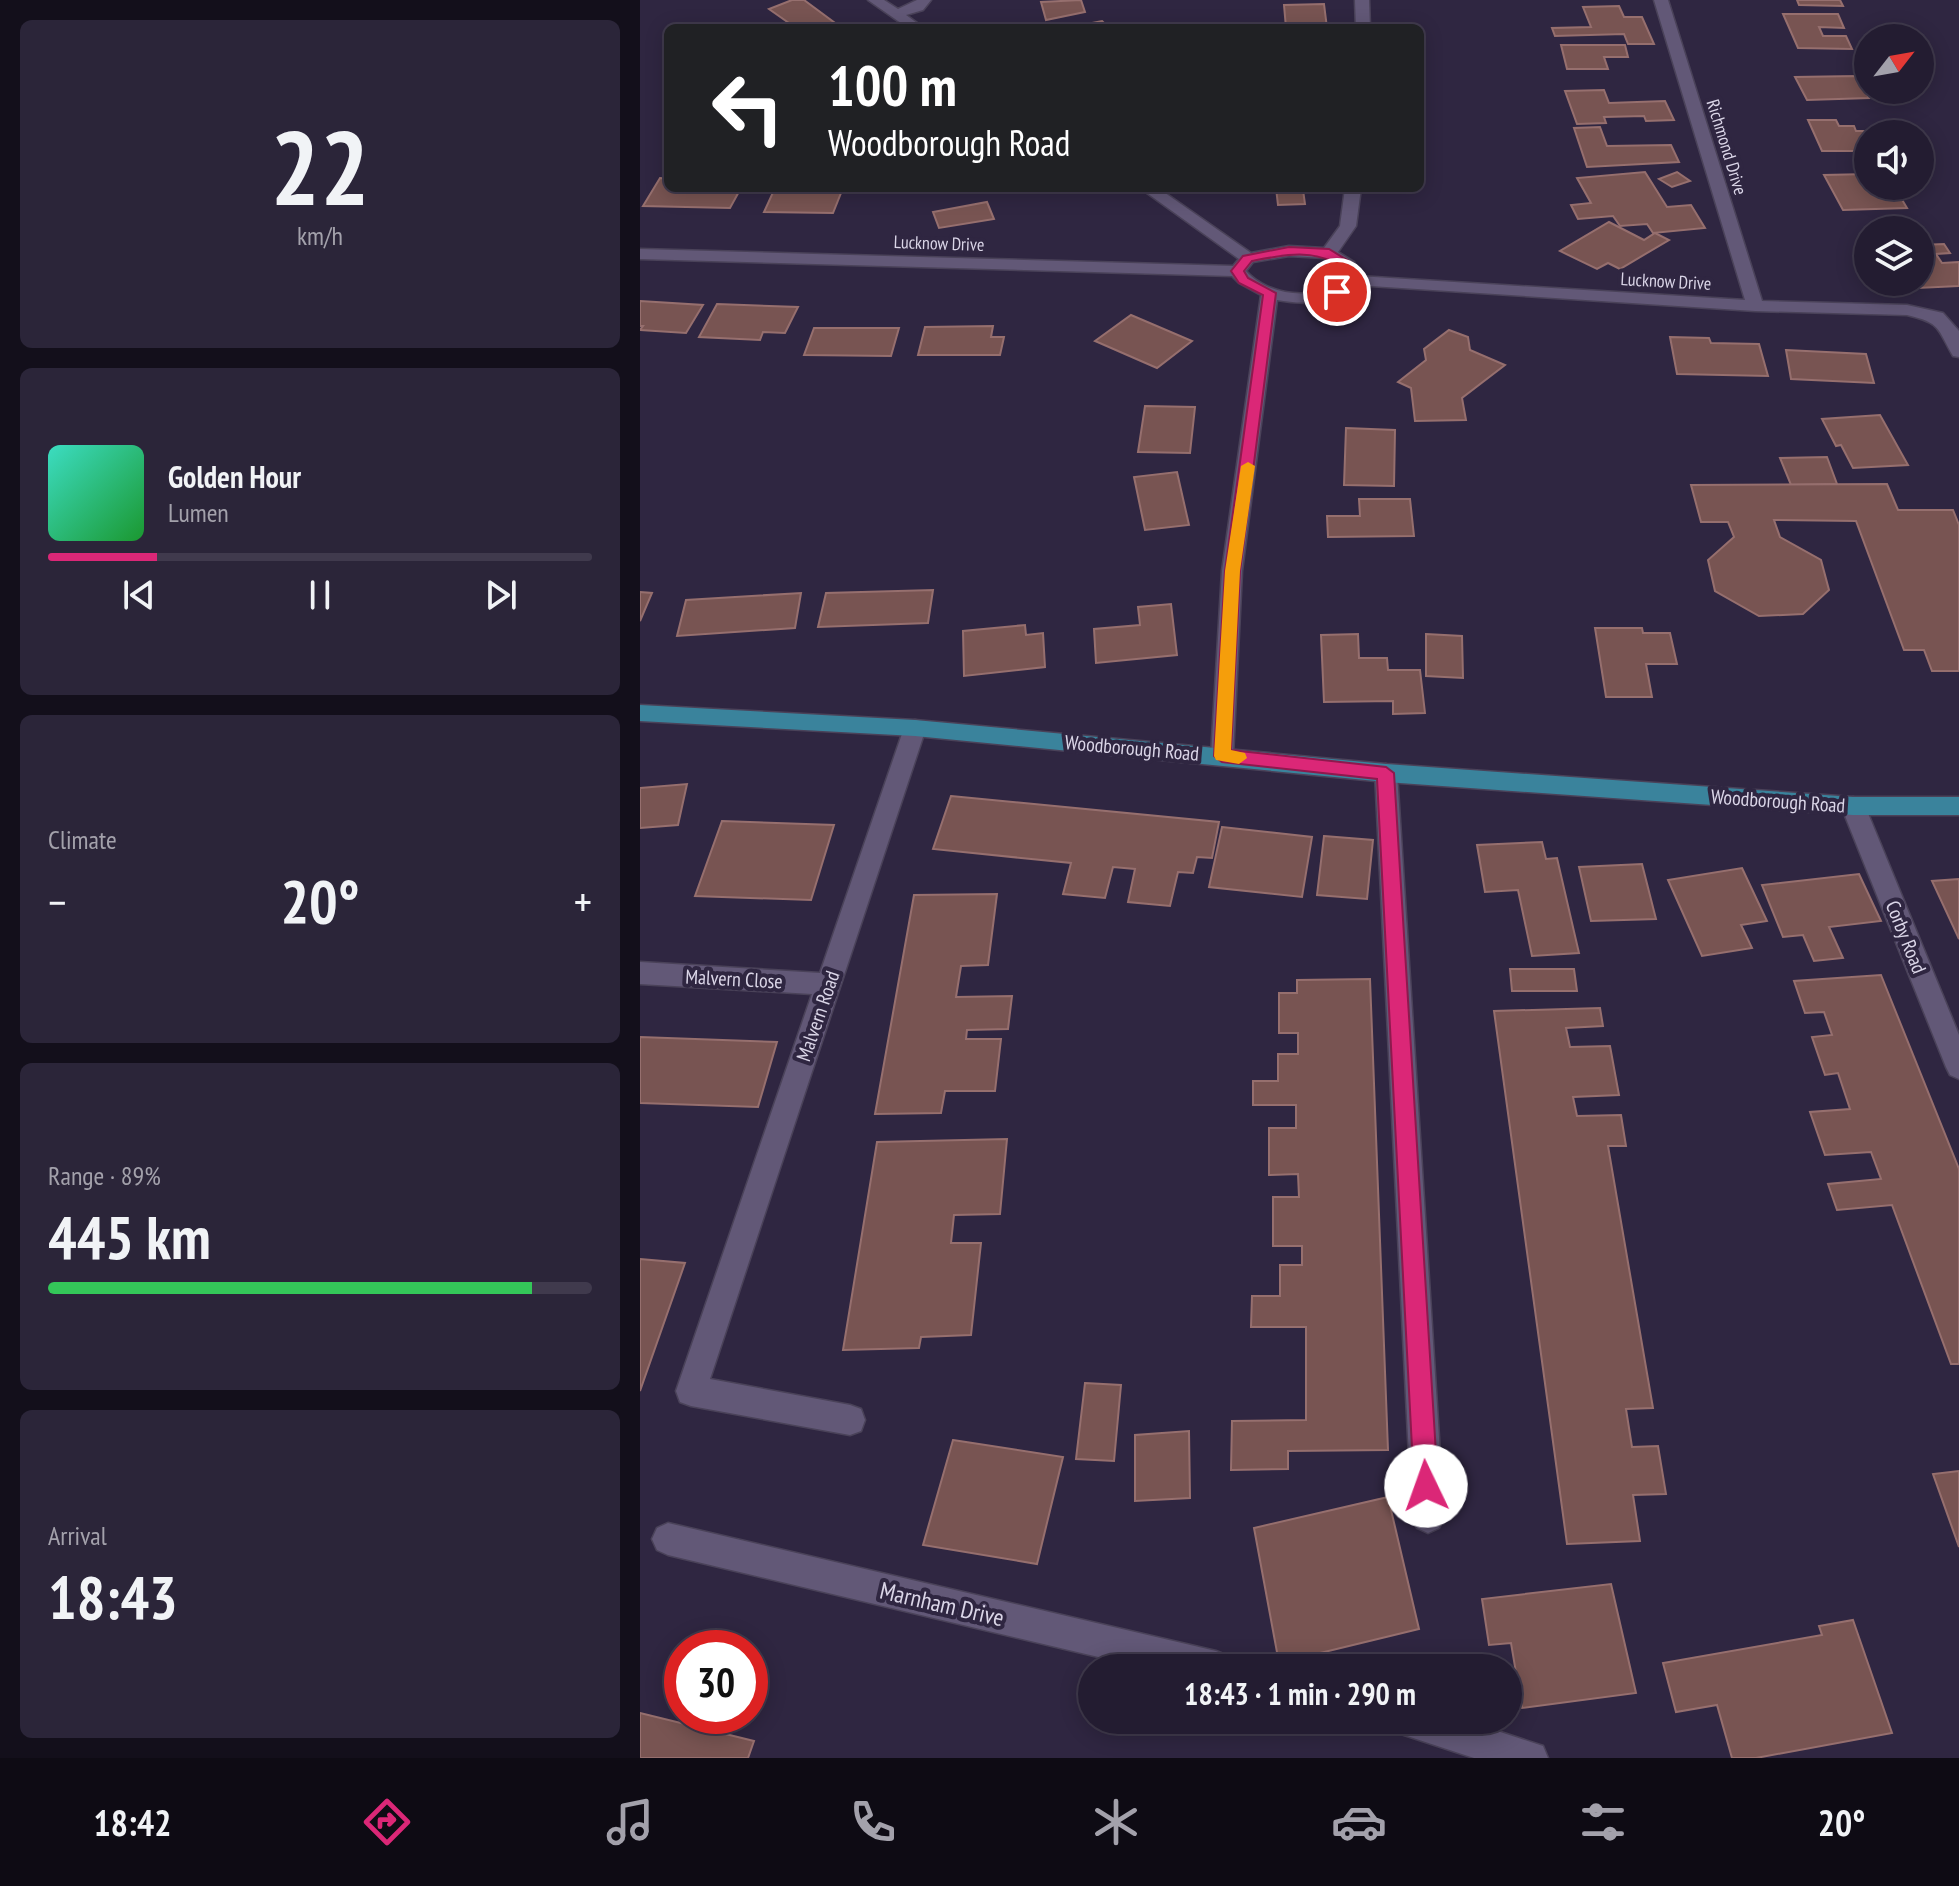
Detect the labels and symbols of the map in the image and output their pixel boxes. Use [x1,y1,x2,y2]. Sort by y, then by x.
north arrow [1854,24,1934,104]
street label: Richmond Drive [1702,96,1752,198]
street label: Lucknow Drive [893,230,985,256]
pin [1303,258,1371,326]
street label: Lucknow Drive [1620,267,1712,295]
street label: Woodborough Road [1064,729,1200,767]
street label: Woodborough Road [1710,783,1846,819]
street label: Corby Road [1880,897,1932,977]
street label: Malvern Close [685,963,783,995]
street label: Malvern Road [790,967,846,1065]
position arrow [1384,1444,1468,1528]
street label: Marnham Drive [877,1575,1007,1633]
speed limit sign: 30 [664,1630,768,1734]

